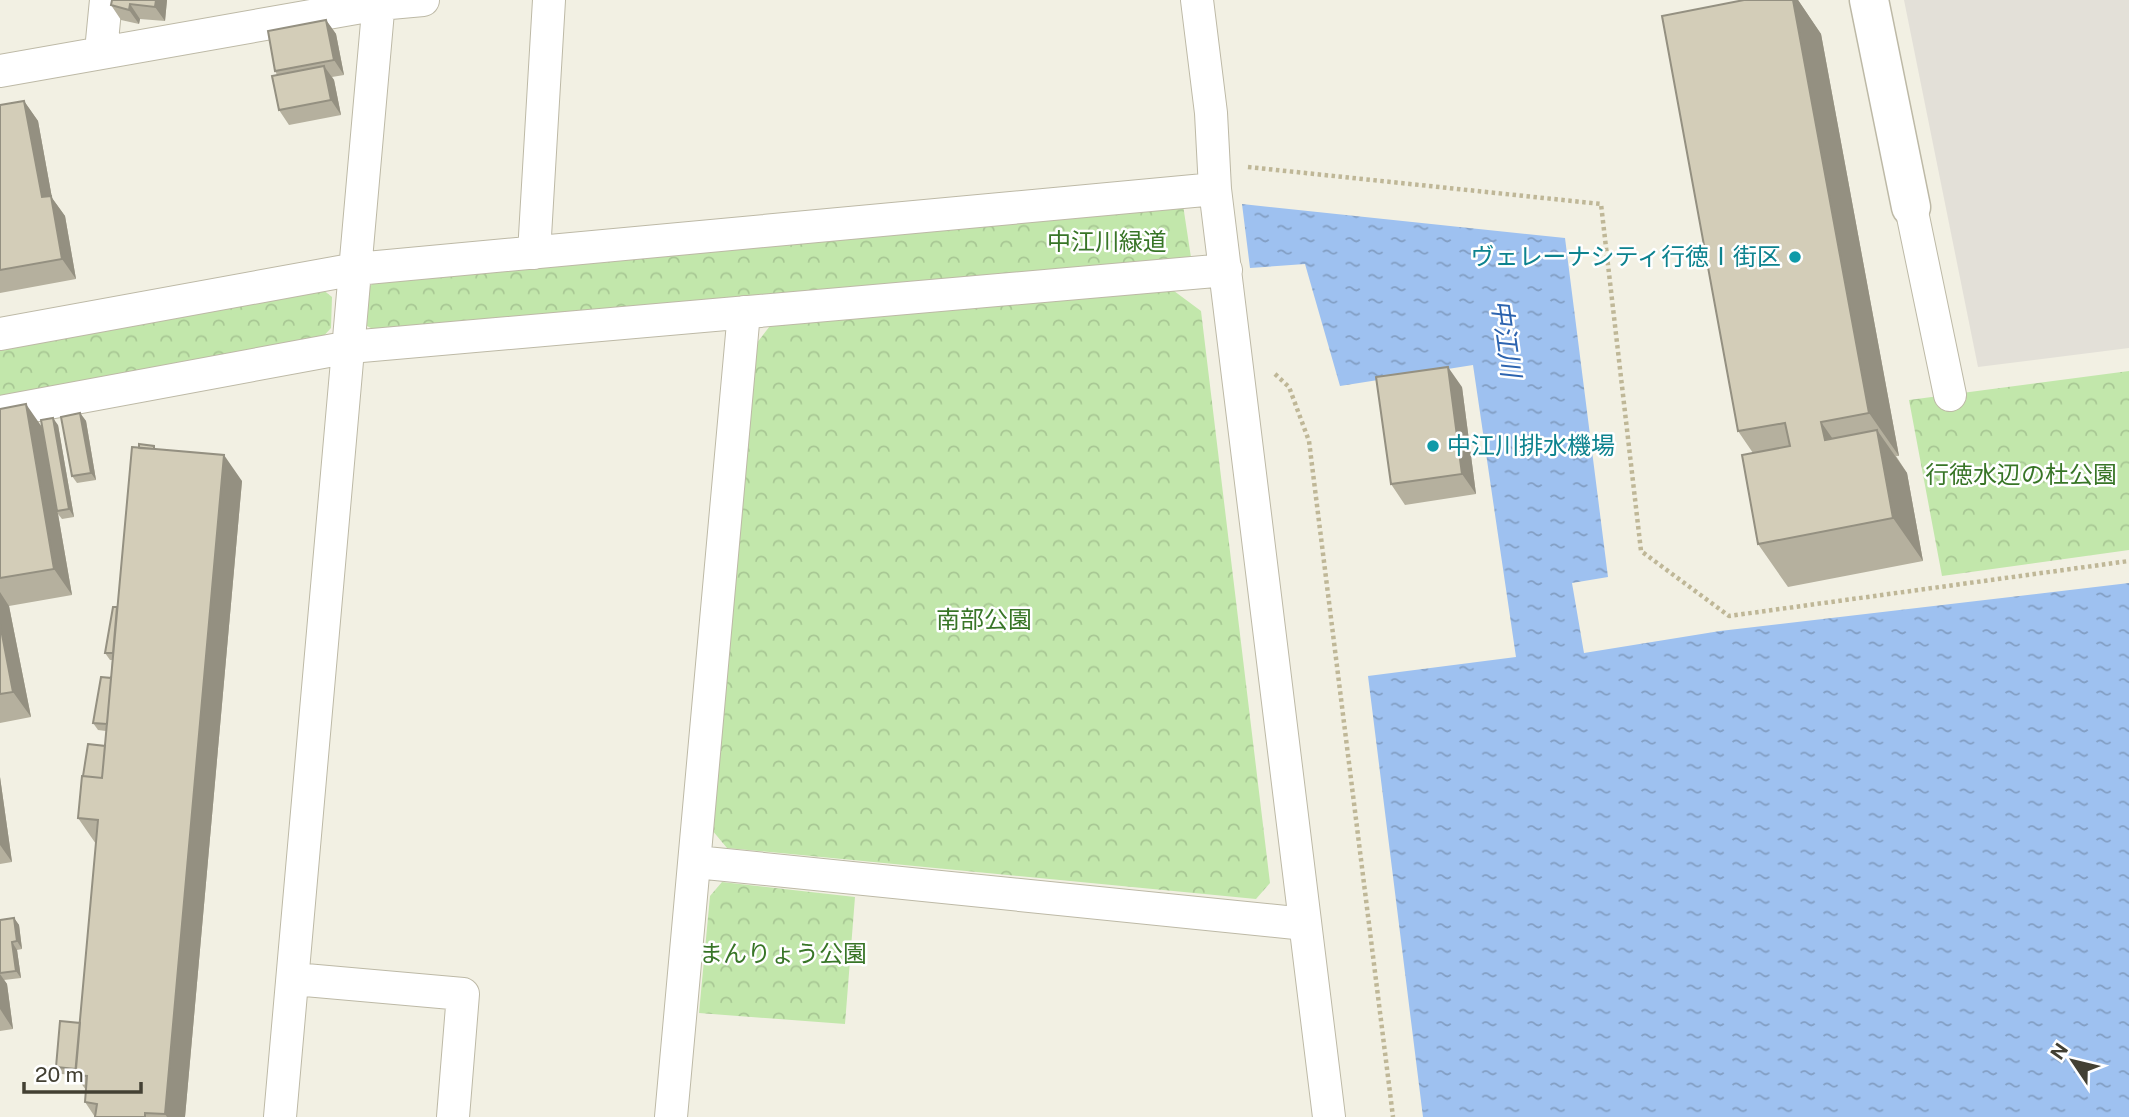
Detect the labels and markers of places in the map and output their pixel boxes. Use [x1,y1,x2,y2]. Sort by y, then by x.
place label: ヴェレーナシティ行徳Ⅰ街区 [1470,242,1781,270]
marker: ヴェレーナシティ行徳Ⅰ街区 [1787,249,1803,265]
place label: 中江川排水機場 [1447,431,1615,459]
marker: 中江川排水機場 [1425,438,1441,454]

